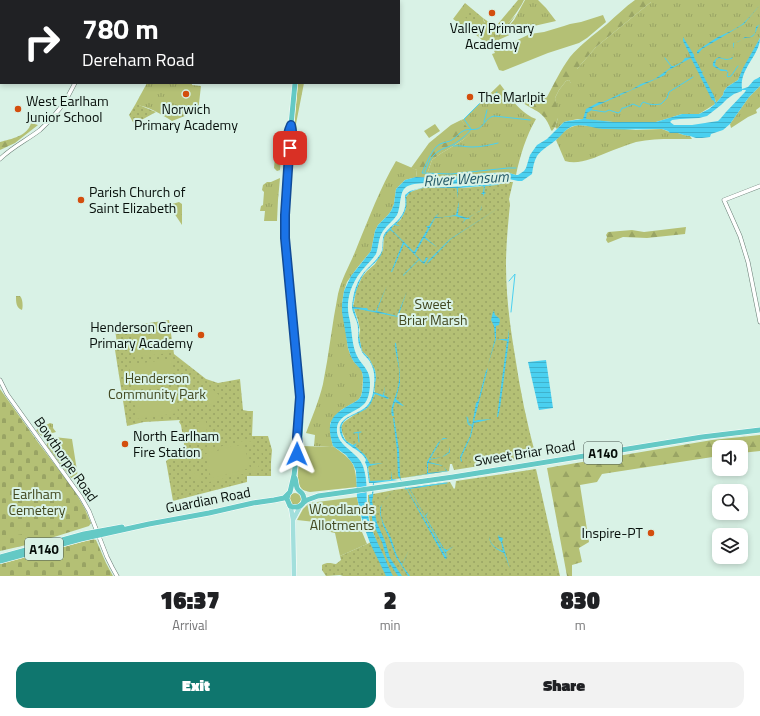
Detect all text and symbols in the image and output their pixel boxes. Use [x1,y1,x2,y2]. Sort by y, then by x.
text: 780 m [82,7,159,50]
marker: Valley Primary Academy [487,8,497,18]
icon: right [16,16,68,68]
place label: Valley Primary Academy [450,17,535,54]
text: Dereham Road [82,46,195,73]
place label: The Marlpit [478,86,545,107]
marker: Norwich Primary Academy [181,89,191,99]
place label: West Earlham Junior School [26,90,109,127]
marker: The Marlpit [465,92,475,102]
place label: Norwich Primary Academy [134,98,238,135]
marker: West Earlham Junior School [13,104,23,114]
pin [273,131,307,165]
icon: arrive [279,137,301,159]
water label: River Wensum [423,165,509,192]
place label: Parish Church of Saint Elizabeth [89,181,186,218]
marker: Parish Church of Saint Elizabeth [76,195,86,205]
park label: Sweet Briar Marsh [398,293,468,330]
place label: Henderson Green Primary Academy [89,316,193,353]
marker: Henderson Green Primary Academy [196,330,206,340]
park label: Henderson Community Park [108,367,206,404]
street label: Bowthorpe Road [29,412,103,505]
place label: North Earlham Fire Station [133,425,219,462]
position arrow [276,433,318,475]
street label: Sweet Briar Road [473,434,577,471]
marker: North Earlham Fire Station [120,439,130,449]
map controls [712,440,748,564]
button: sound [712,440,748,476]
road number: A140 [584,442,622,464]
street label: Guardian Road [164,481,252,518]
park label: Earlham Cemetery [9,483,66,520]
button: search [712,484,748,520]
park label: Woodlands Allotments [309,498,375,535]
place label: Inspire-PT [582,522,644,543]
marker: Inspire-PT [646,528,656,538]
button: layers [712,528,748,564]
road number: A140 [25,538,63,560]
text: 16:37 [160,582,220,618]
text: 2 [383,582,397,618]
text: 830 [560,582,600,618]
text: Arrival [172,615,207,635]
text: min [380,615,400,635]
text: m [575,615,586,635]
button: Exit [16,662,376,708]
button: Share [384,662,744,708]

